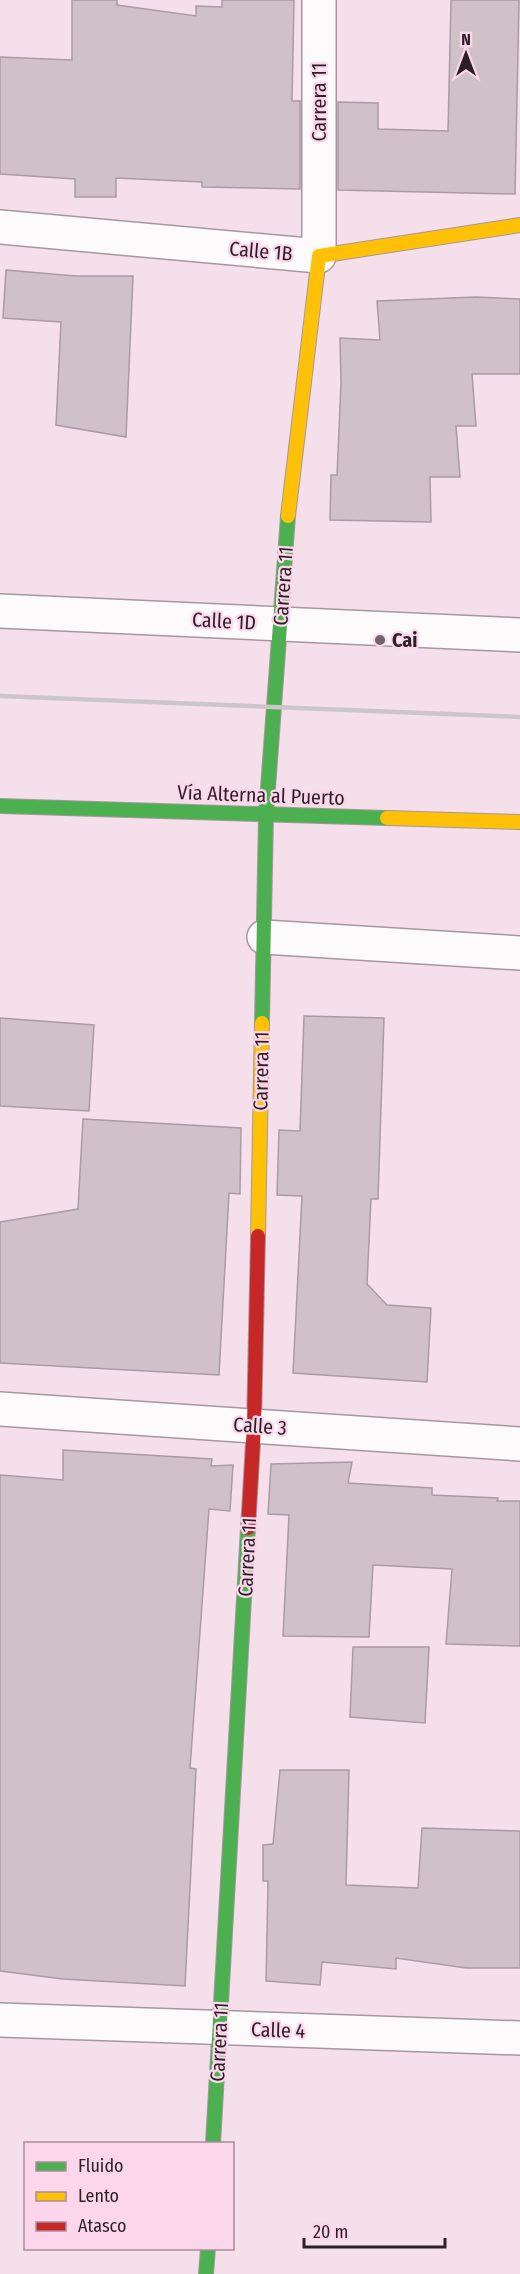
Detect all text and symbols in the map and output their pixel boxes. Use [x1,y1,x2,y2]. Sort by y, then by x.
north arrow [436,24,496,84]
text: N [461,30,471,49]
street label: Carrera 11 [307,62,331,142]
street label: Calle 1B [228,236,294,266]
street label: Carrera 11 [268,546,298,626]
street label: Calle 1D [191,607,257,635]
place label: Cai [392,628,417,652]
marker: Cai [373,633,387,647]
street label: Vía Alterna al Puerto [177,780,345,810]
street label: Carrera 11 [248,1031,274,1111]
street label: Calle 3 [232,1412,288,1440]
street label: Carrera 11 [233,1517,261,1597]
street label: Carrera 11 [205,2002,233,2082]
street label: Calle 4 [250,2017,306,2043]
legend [24,2142,234,2250]
text: Fluido [78,2155,124,2177]
text: Lento [78,2185,119,2207]
scale bar [304,2211,445,2249]
text: Atasco [78,2215,126,2237]
text: 20 m [313,2221,348,2243]

